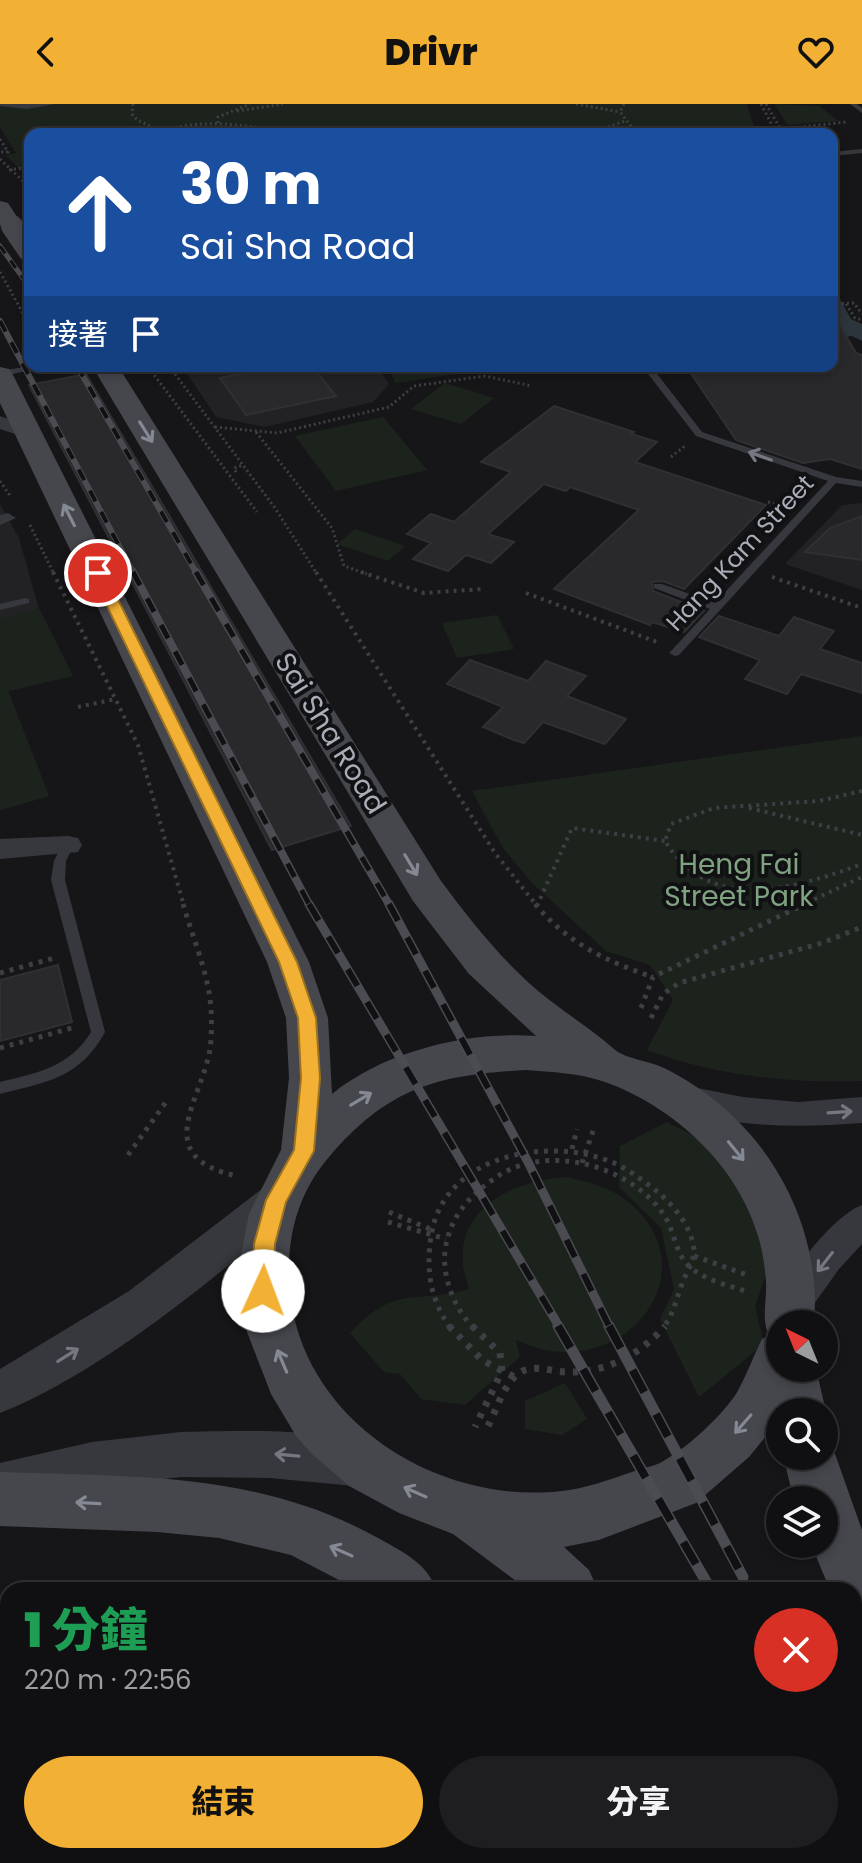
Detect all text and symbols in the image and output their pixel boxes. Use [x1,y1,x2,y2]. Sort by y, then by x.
text: Drivr [384,27,478,78]
icon: back [24,30,68,74]
icon: heart [794,30,838,74]
text: 30 m [180,145,322,224]
icon: ahead [48,160,152,264]
text: Sai Sha Road [180,221,416,272]
icon: arrive [124,312,168,356]
text: 接著 [48,313,108,356]
one-way arrow [139,420,155,443]
one-way arrow [748,447,773,462]
street label: Hang Kam Street [658,467,821,638]
one-way arrow [60,504,76,528]
pin [64,539,132,607]
icon: arrive [76,551,120,595]
street label: Sai Sha Road [265,645,396,821]
park label: Heng Fai Street Park [664,845,814,916]
one-way arrow [403,853,419,876]
one-way arrow [349,1091,372,1107]
one-way arrow [826,1104,853,1119]
one-way arrow [728,1140,745,1161]
position arrow [221,1249,305,1333]
one-way arrow [816,1251,833,1272]
north arrow [766,1310,838,1382]
map controls [766,1310,838,1558]
one-way arrow [56,1346,79,1362]
one-way arrow [273,1349,288,1374]
button: search [766,1398,838,1470]
one-way arrow [734,1413,752,1433]
one-way arrow [274,1447,301,1462]
one-way arrow [403,1483,428,1498]
button: layers [766,1486,838,1558]
one-way arrow [75,1495,102,1510]
one-way arrow [329,1542,354,1557]
text: 1 分鐘 [24,1597,148,1664]
button: close [754,1608,838,1692]
text: 220 m · 22:56 [24,1662,192,1698]
button: 結束 [24,1756,423,1848]
button: 分享 [439,1756,838,1848]

